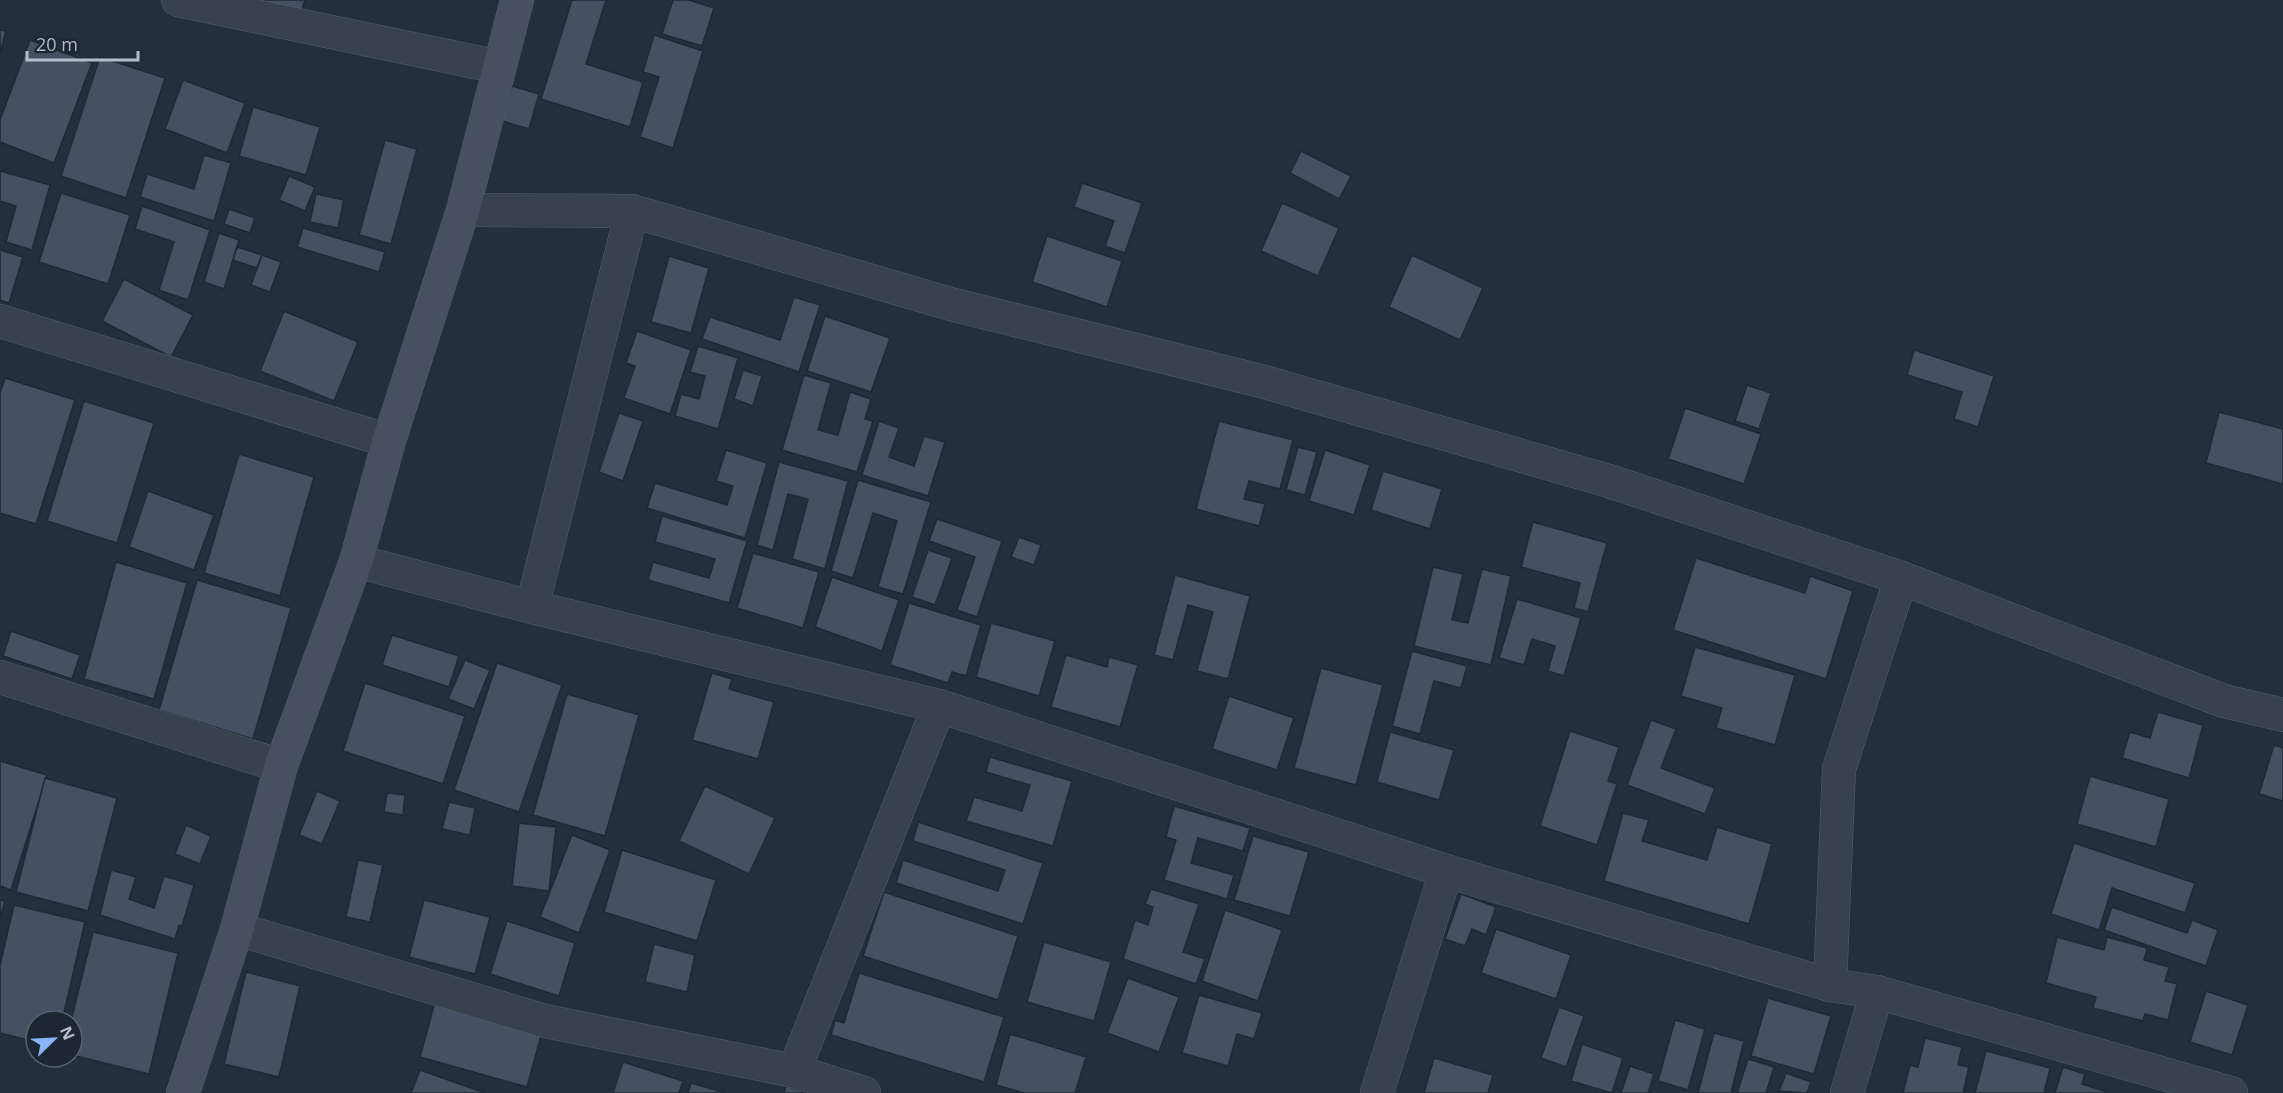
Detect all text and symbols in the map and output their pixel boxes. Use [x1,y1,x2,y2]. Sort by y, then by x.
scale bar [27,24,138,62]
text: 20 m [36,32,78,56]
north arrow [24,1009,84,1069]
text: N [55,1022,80,1043]

